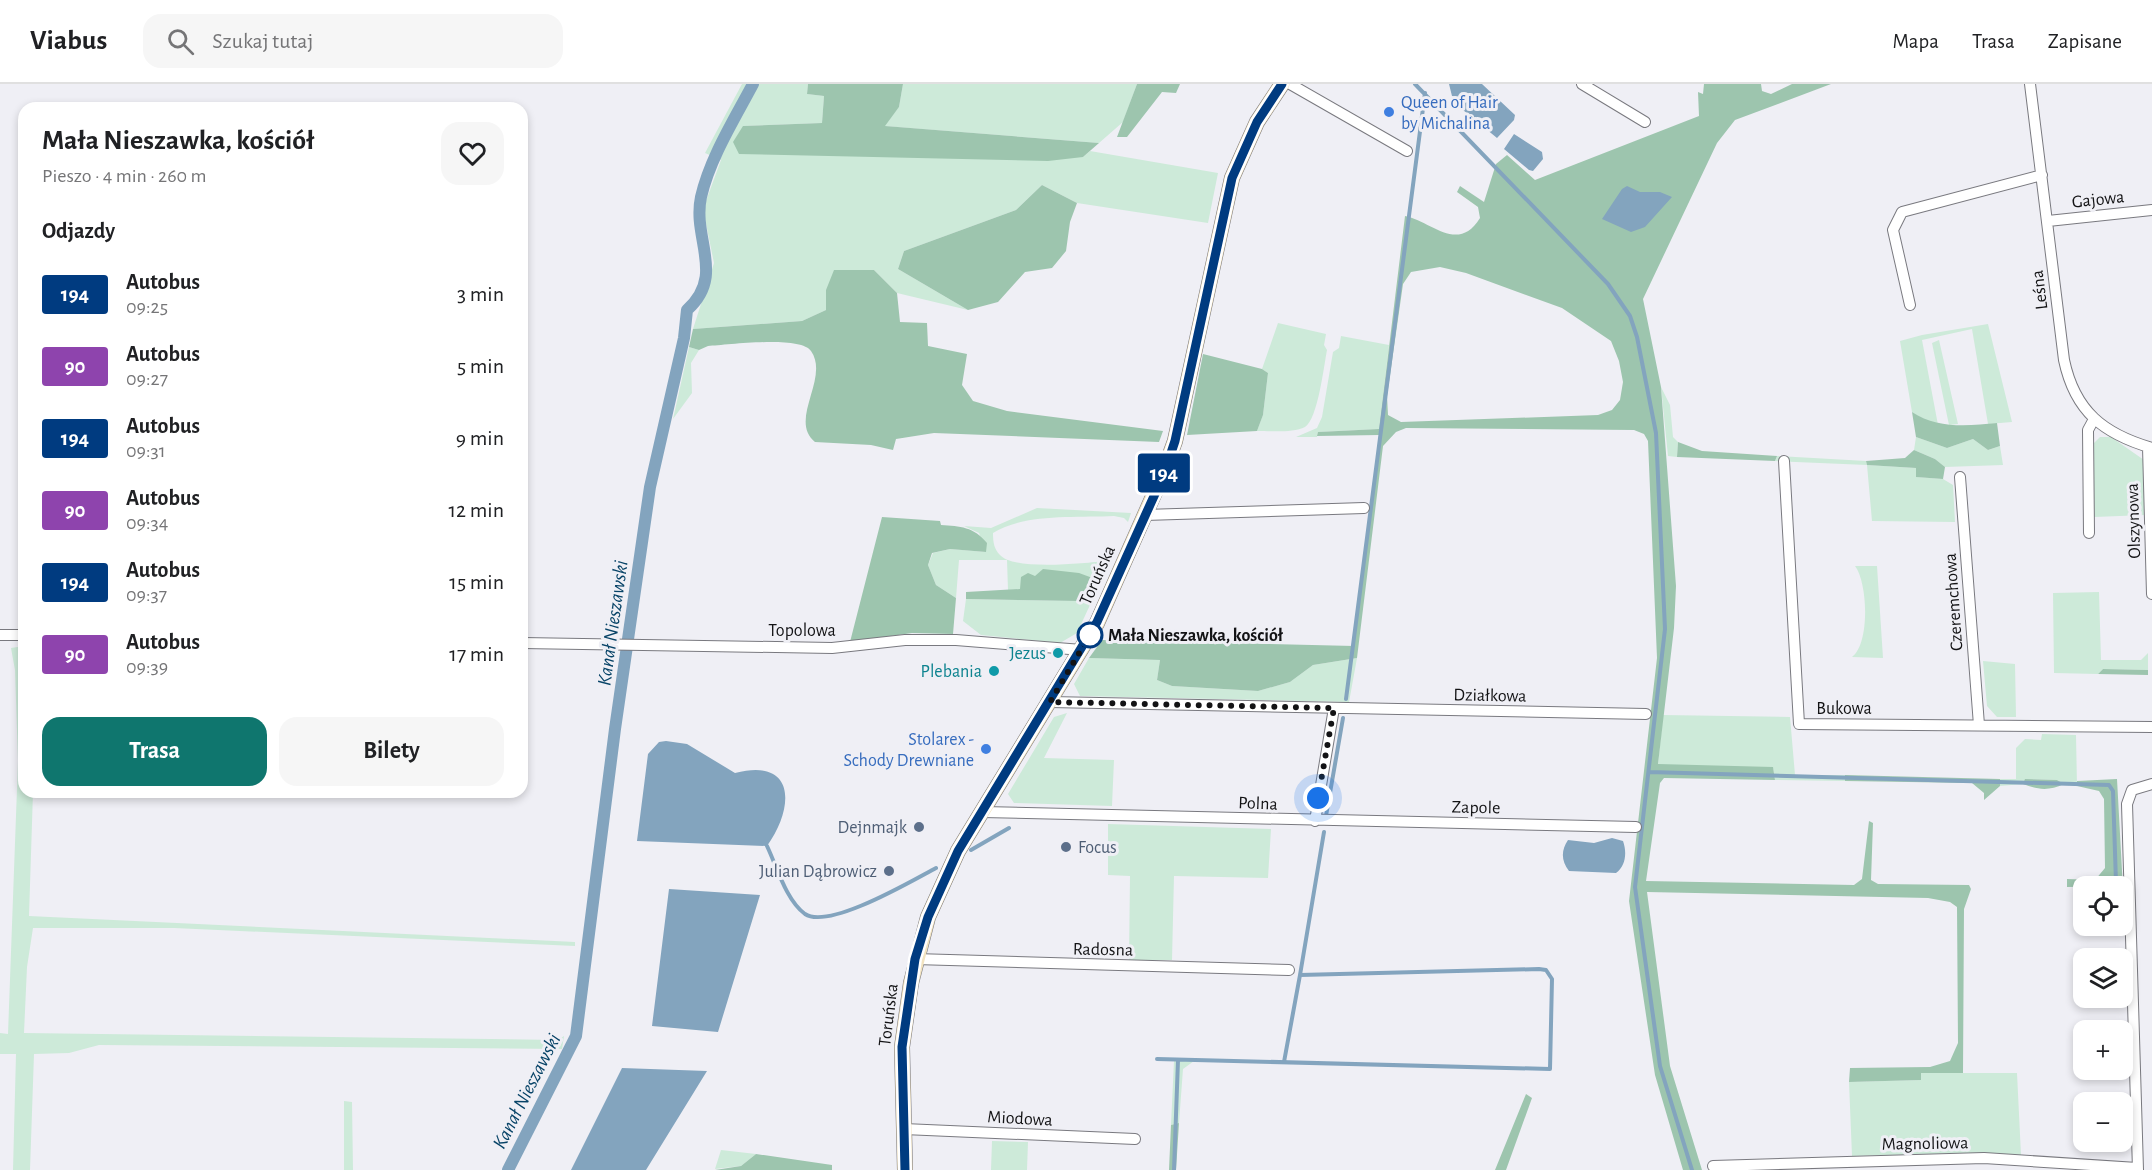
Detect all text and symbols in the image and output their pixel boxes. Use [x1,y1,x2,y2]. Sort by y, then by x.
search box [143,14,563,68]
icon: search [164,25,197,58]
text: Viabus [30,27,107,55]
text: Szukaj tutaj [212,30,313,52]
text: Mapa [1893,31,1939,52]
text: Trasa [1972,31,2015,52]
text: Zapisane [2048,31,2122,52]
place label: Queen of Hair by Michalina [1401,94,1498,133]
marker: Queen of Hair by Michalina [1382,105,1396,119]
button: heart [441,122,504,185]
text: Mała Nieszawka, kościół [42,127,314,155]
text: Pieszo · 4 min · 260 m [42,166,206,186]
street label: Gajowa [2071,188,2125,212]
text: Odjazdy [42,220,115,242]
street label: Leśna [2029,269,2051,311]
text: Autobus [126,271,200,293]
text: 3 min [457,283,504,305]
text: 194 [61,284,89,305]
text: 09:25 [126,297,168,317]
text: Autobus [126,343,200,365]
text: 5 min [457,355,504,377]
text: 90 [64,356,86,377]
text: 09:27 [126,369,168,389]
text: Autobus [126,415,200,437]
text: 9 min [456,427,504,449]
text: 194 [61,428,89,449]
text: 09:31 [126,441,166,461]
line badge: 194 [1130,454,1198,492]
text: 194 [1150,463,1178,484]
street label: Olszynowa [2124,483,2144,559]
text: Autobus [126,487,200,509]
text: 12 min [449,499,504,521]
text: 90 [64,500,86,521]
text: 09:34 [126,513,168,533]
street label: Toruńska [1077,543,1119,608]
street label: Czeremchowa [1942,552,1966,651]
text: Autobus [126,559,200,581]
water label: Kanał Nieszawski [594,559,632,687]
text: 15 min [449,571,504,593]
text: 194 [61,572,89,593]
text: 09:37 [126,585,167,605]
street label: Topolowa [768,622,836,640]
marker: Mała Nieszawka, kościół [1077,622,1103,648]
place label: Mała Nieszawka, kościół [1108,627,1284,645]
text: Autobus [126,631,200,653]
text: 17 min [449,643,504,665]
text: 90 [64,644,86,665]
place label: Jezus [1009,645,1046,663]
marker: Jezus [1051,646,1065,660]
text: 09:39 [126,657,168,677]
place label: Plebania [921,663,982,681]
marker: Plebania [987,664,1001,678]
street label: Działkowa [1453,686,1527,706]
street label: Bukowa [1816,700,1872,718]
button: Trasa [42,717,267,786]
button: Bilety [279,717,504,786]
place label: Stolarex - Schody Drewniane [844,731,974,770]
marker: Stolarex - Schody Drewniane [979,742,993,756]
your location [1303,783,1333,813]
street label: Polna [1238,794,1278,814]
street label: Zapole [1452,799,1500,817]
place label: Dejnmajk [838,819,908,837]
marker: Dejnmajk [912,820,926,834]
place label: Focus [1078,839,1117,857]
marker: Focus [1059,840,1073,854]
place label: Julian Dąbrowicz [759,863,877,881]
marker: Julian Dąbrowicz [882,864,896,878]
map controls [2073,876,2133,1152]
button: locate [2073,876,2133,936]
street label: Radosna [1073,940,1133,960]
button: layers [2073,948,2133,1008]
street label: Toruńska [876,983,902,1048]
button: + [2073,1020,2133,1080]
water label: Kanał Nieszawski [489,1031,564,1152]
button: − [2073,1092,2133,1152]
street label: Miodowa [987,1108,1053,1130]
street label: Magnoliowa [1881,1134,1969,1154]

